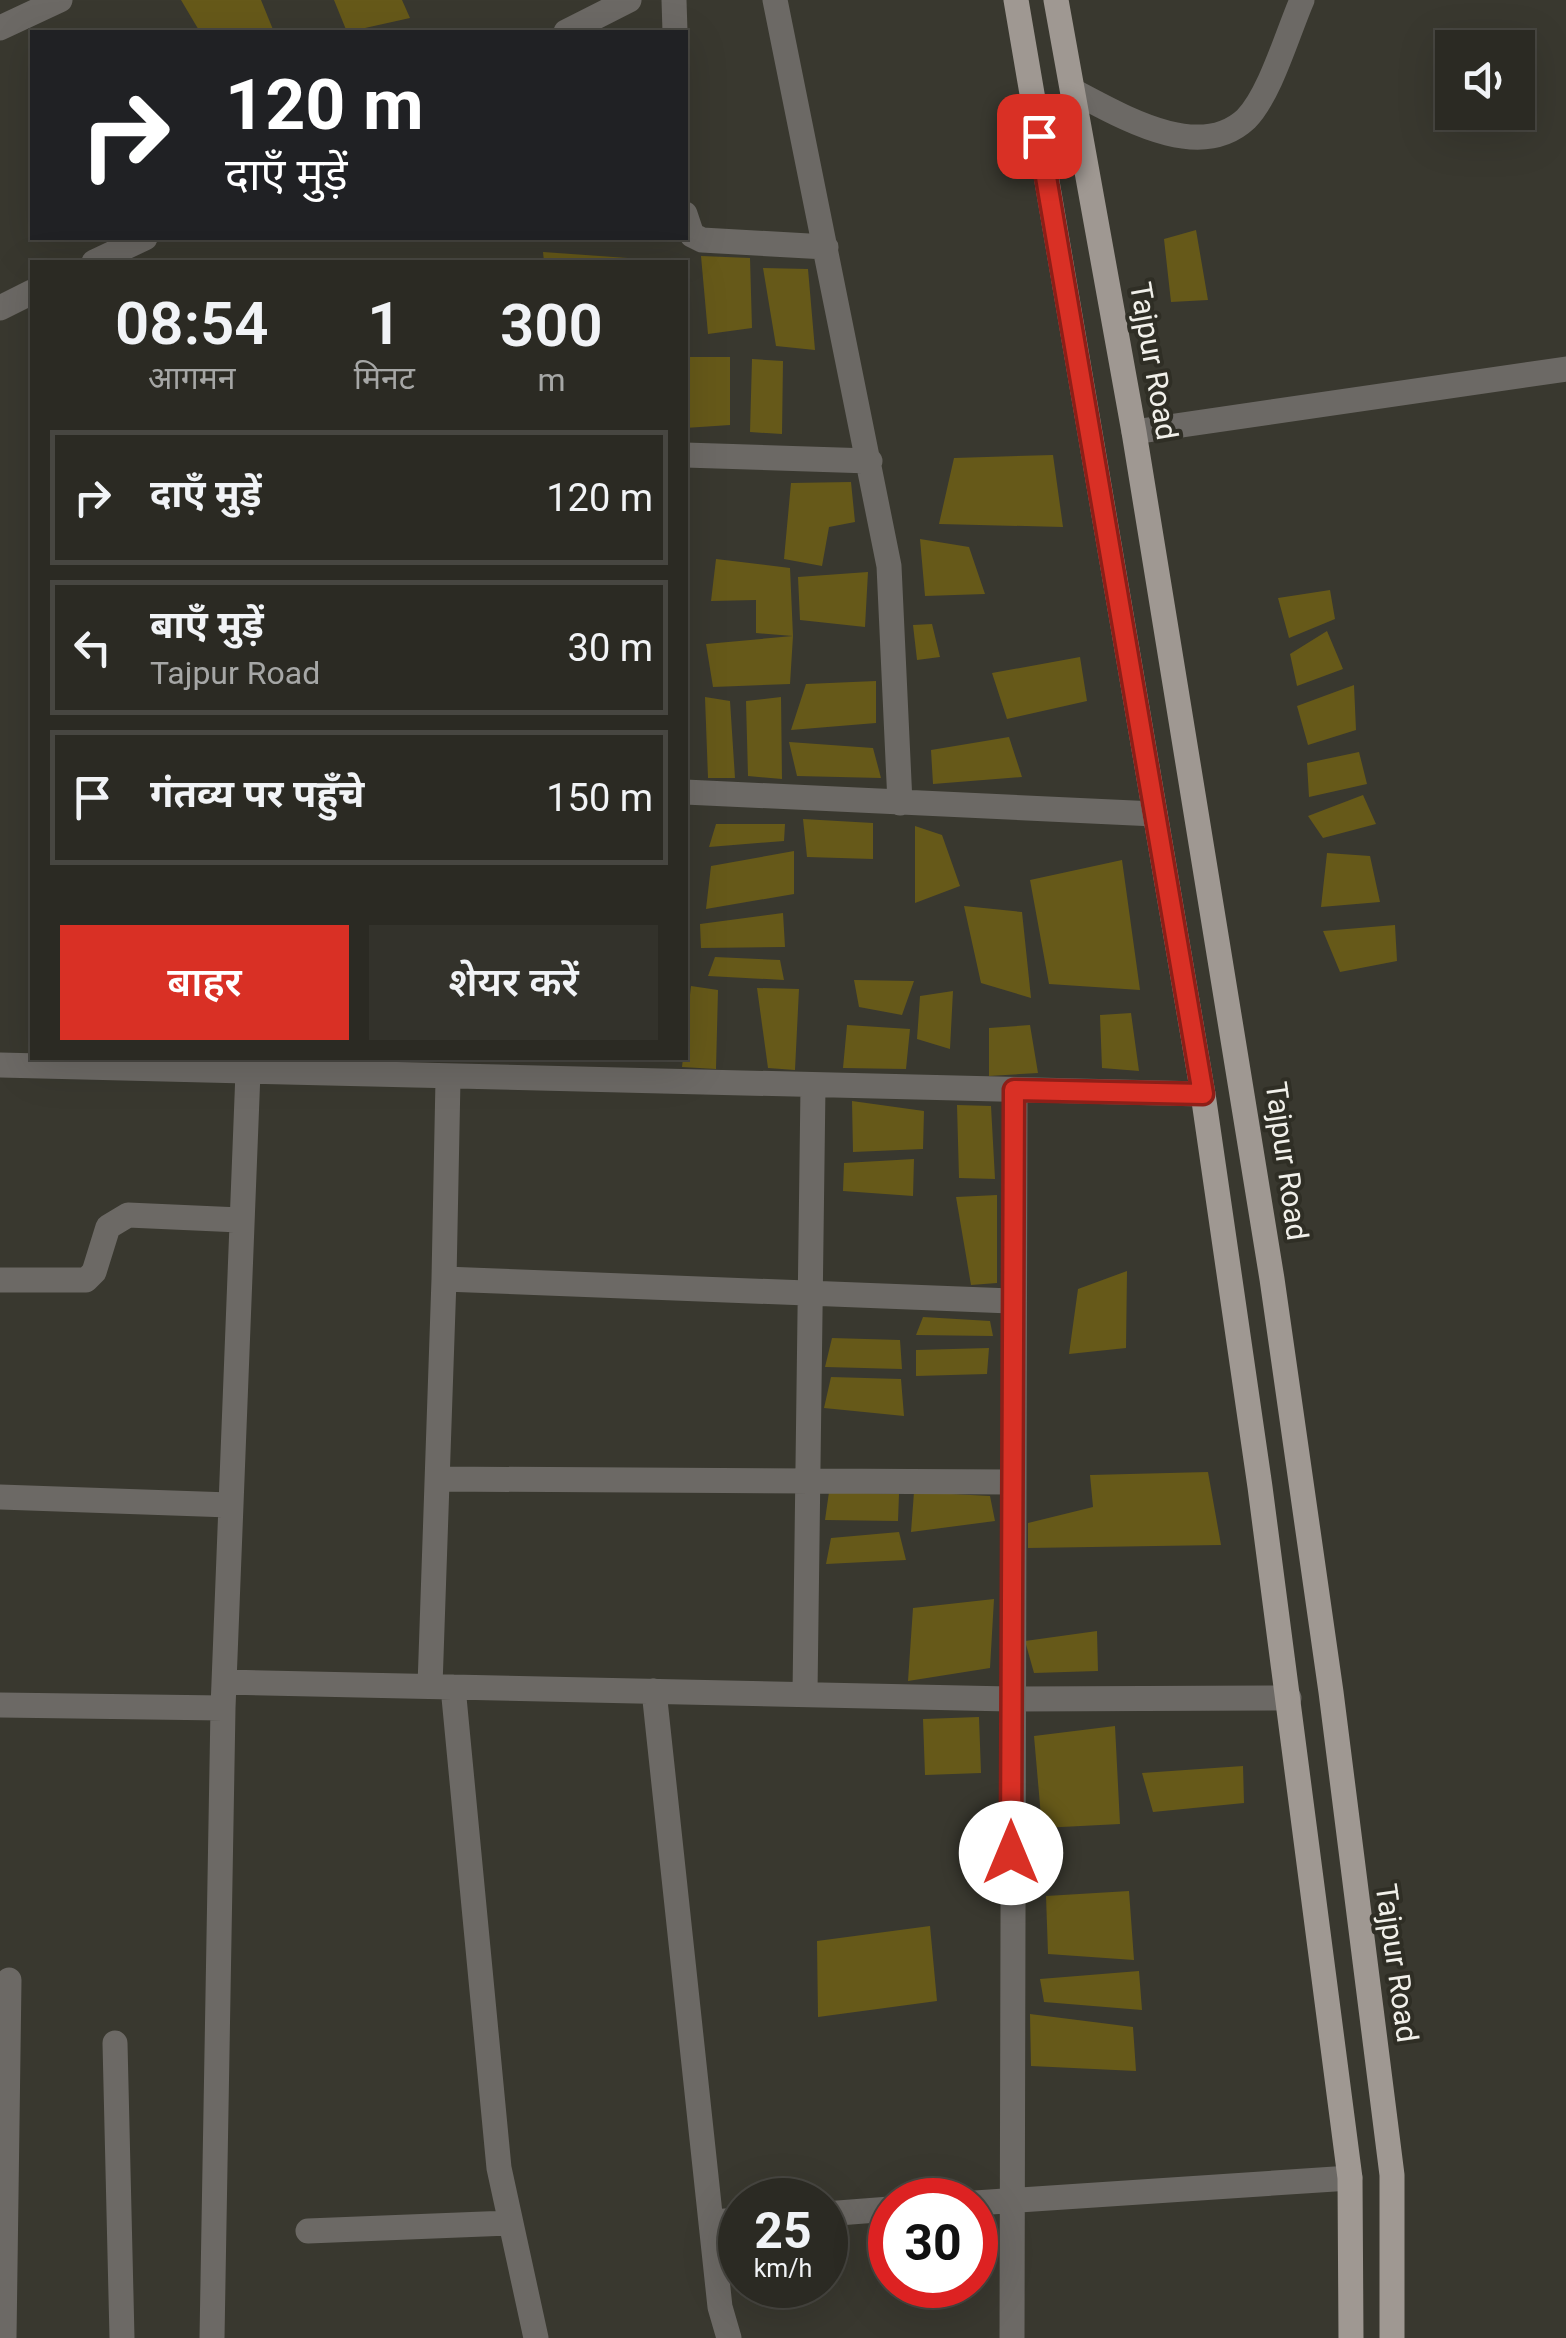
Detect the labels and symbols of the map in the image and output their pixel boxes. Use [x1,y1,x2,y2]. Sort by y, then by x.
pin [997,94,1082,179]
street label: Tajpur Road [1123,279,1185,443]
street label: Tajpur Road [1259,1080,1315,1242]
position arrow [959,1801,1063,1905]
street label: Tajpur Road [1369,1882,1425,2044]
speed limit sign: 30 [868,2178,998,2308]

